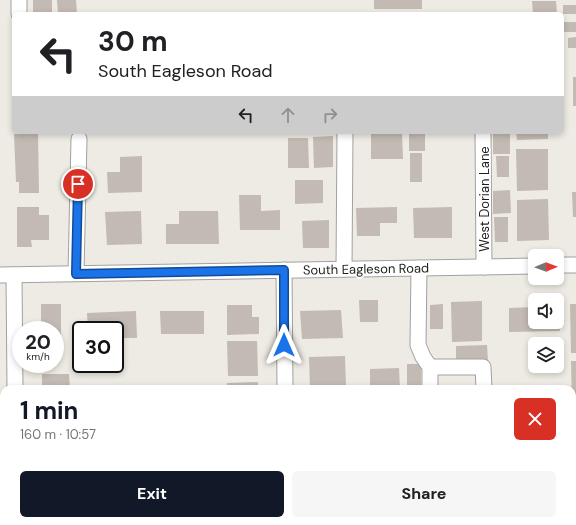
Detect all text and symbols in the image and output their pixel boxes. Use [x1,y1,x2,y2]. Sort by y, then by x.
text: 30 m [98,23,168,60]
icon: left [32,28,84,80]
text: South Eagleson Road [98,59,273,83]
icon: left [235,104,257,126]
icon: ahead [277,104,299,126]
icon: right [319,104,341,126]
street label: West Dorian Lane [476,146,493,252]
pin [61,167,95,201]
icon: arrive [67,173,89,195]
north arrow [528,249,564,285]
map controls [528,249,564,373]
street label: South Eagleson Road [303,259,429,279]
button: sound [528,293,564,329]
speed limit sign: 30 [72,321,124,373]
position arrow [263,324,305,366]
text: 20 [25,329,51,355]
button: layers [528,337,564,373]
text: km/h [26,350,50,363]
text: 1 min [20,395,78,426]
button: close [514,398,556,440]
text: 160 m · 10:57 [20,426,96,443]
button: Exit [20,471,284,517]
button: Share [292,471,556,517]

